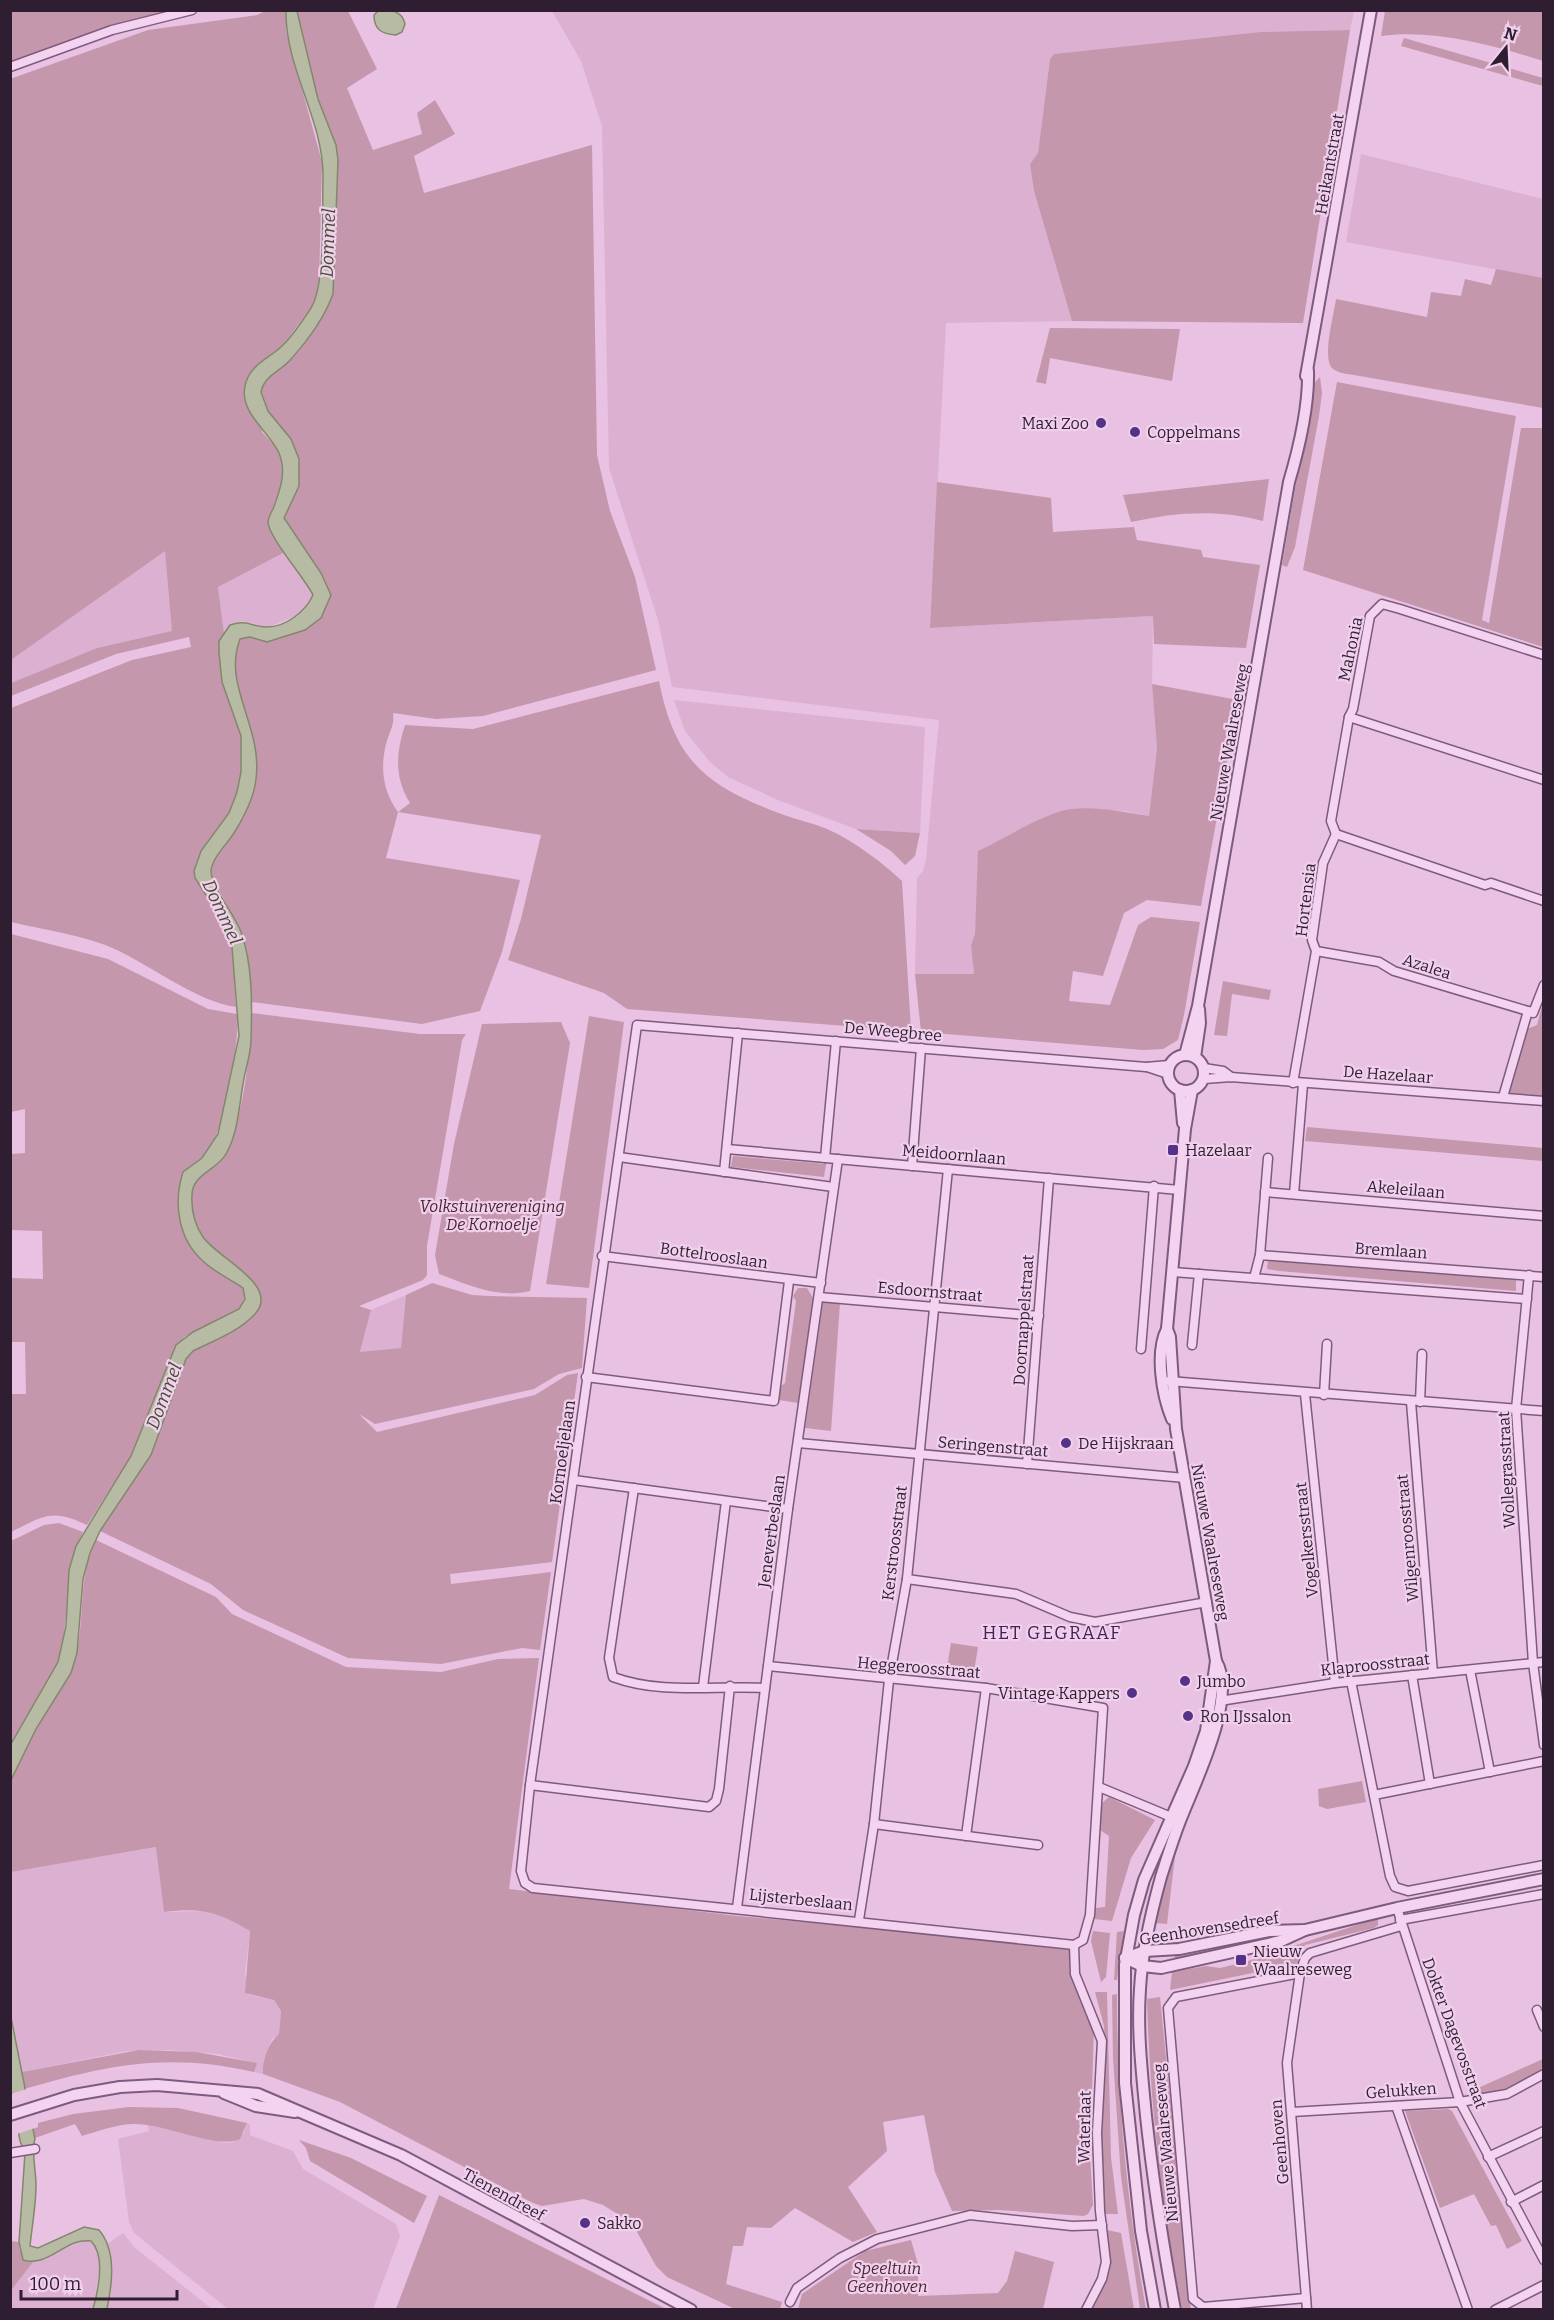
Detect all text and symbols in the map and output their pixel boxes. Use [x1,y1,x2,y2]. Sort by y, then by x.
north arrow [1476,18,1536,78]
text: N [1502,23,1519,45]
street label: Heikantstraat [1311,112,1348,216]
water label: Dommel [316,208,340,278]
place label: Maxi Zoo [1022,414,1089,433]
marker: Maxi Zoo [1094,416,1108,430]
place label: Coppelmans [1147,423,1240,442]
marker: Coppelmans [1128,425,1142,439]
street label: Mahonia [1334,615,1367,683]
street label: Nieuwe Waalreseweg [1206,662,1253,822]
street label: Hortensia [1292,862,1319,938]
water label: Dommel [197,876,247,948]
street label: Azalea [1400,950,1454,983]
street label: De Weegbree [843,1018,943,1045]
street label: De Hazelaar [1342,1062,1434,1087]
street label: Meidoornlaan [901,1140,1007,1169]
place label: Hazelaar [1185,1141,1252,1160]
marker: Hazelaar [1166,1143,1180,1157]
street label: Akeleilaan [1366,1177,1446,1202]
park label: Volkstuinvereniging De Kornoelje [419,1197,565,1234]
street label: Bremlaan [1354,1238,1428,1263]
street label: Bottelrooslaan [659,1239,769,1272]
street label: Doornappelstraat [1009,1254,1038,1386]
street label: Esdoornstraat [877,1277,984,1306]
water label: Dommel [141,1360,187,1432]
street label: Kornoeljelaan [546,1399,579,1505]
street label: Wollegrasstraat [1494,1411,1519,1529]
street label: Seringenstraat [937,1432,1049,1461]
place label: De Hijskraan [1078,1434,1174,1453]
marker: De Hijskraan [1059,1436,1073,1450]
street label: Nieuwe Waalreseweg [1187,1462,1234,1622]
street label: Jeneverbeslaan [754,1473,789,1590]
street label: Wilgenroosstraat [1392,1473,1423,1603]
street label: Vogelkersstraat [1291,1481,1322,1599]
street label: Kerstroosstraat [878,1484,911,1602]
district label: HET GEGRAAF [982,1622,1122,1644]
street label: Klaproosstraat [1319,1649,1431,1680]
street label: Heggeroosstraat [856,1653,982,1682]
place label: Jumbo [1196,1672,1246,1691]
marker: Jumbo [1178,1674,1192,1688]
place label: Vintage Kappers [998,1684,1120,1703]
marker: Vintage Kappers [1125,1686,1139,1700]
place label: Ron IJssalon [1200,1707,1291,1726]
marker: Ron IJssalon [1181,1709,1195,1723]
street label: Lijsterbeslaan [748,1885,854,1914]
street label: Geenhovensedreef [1138,1908,1282,1949]
place label: Nieuw Waalreseweg [1253,1942,1352,1979]
marker: Nieuw Waalreseweg [1234,1953,1248,1967]
street label: Dokter Dagevosstraat [1418,1955,1491,2111]
street label: Nieuwe Waalreseweg [1149,2063,1182,2223]
street label: Gelukken [1365,2079,1437,2102]
street label: Waterlaat [1074,2090,1095,2163]
street label: Geenhoven [1266,2099,1293,2185]
street label: Tienendreef [459,2164,549,2225]
place label: Sakko [597,2214,642,2233]
marker: Sakko [578,2216,592,2230]
park label: Speeltuin Geenhoven [847,2259,927,2296]
scale bar [21,2263,177,2301]
text: 100 m [30,2273,81,2295]

